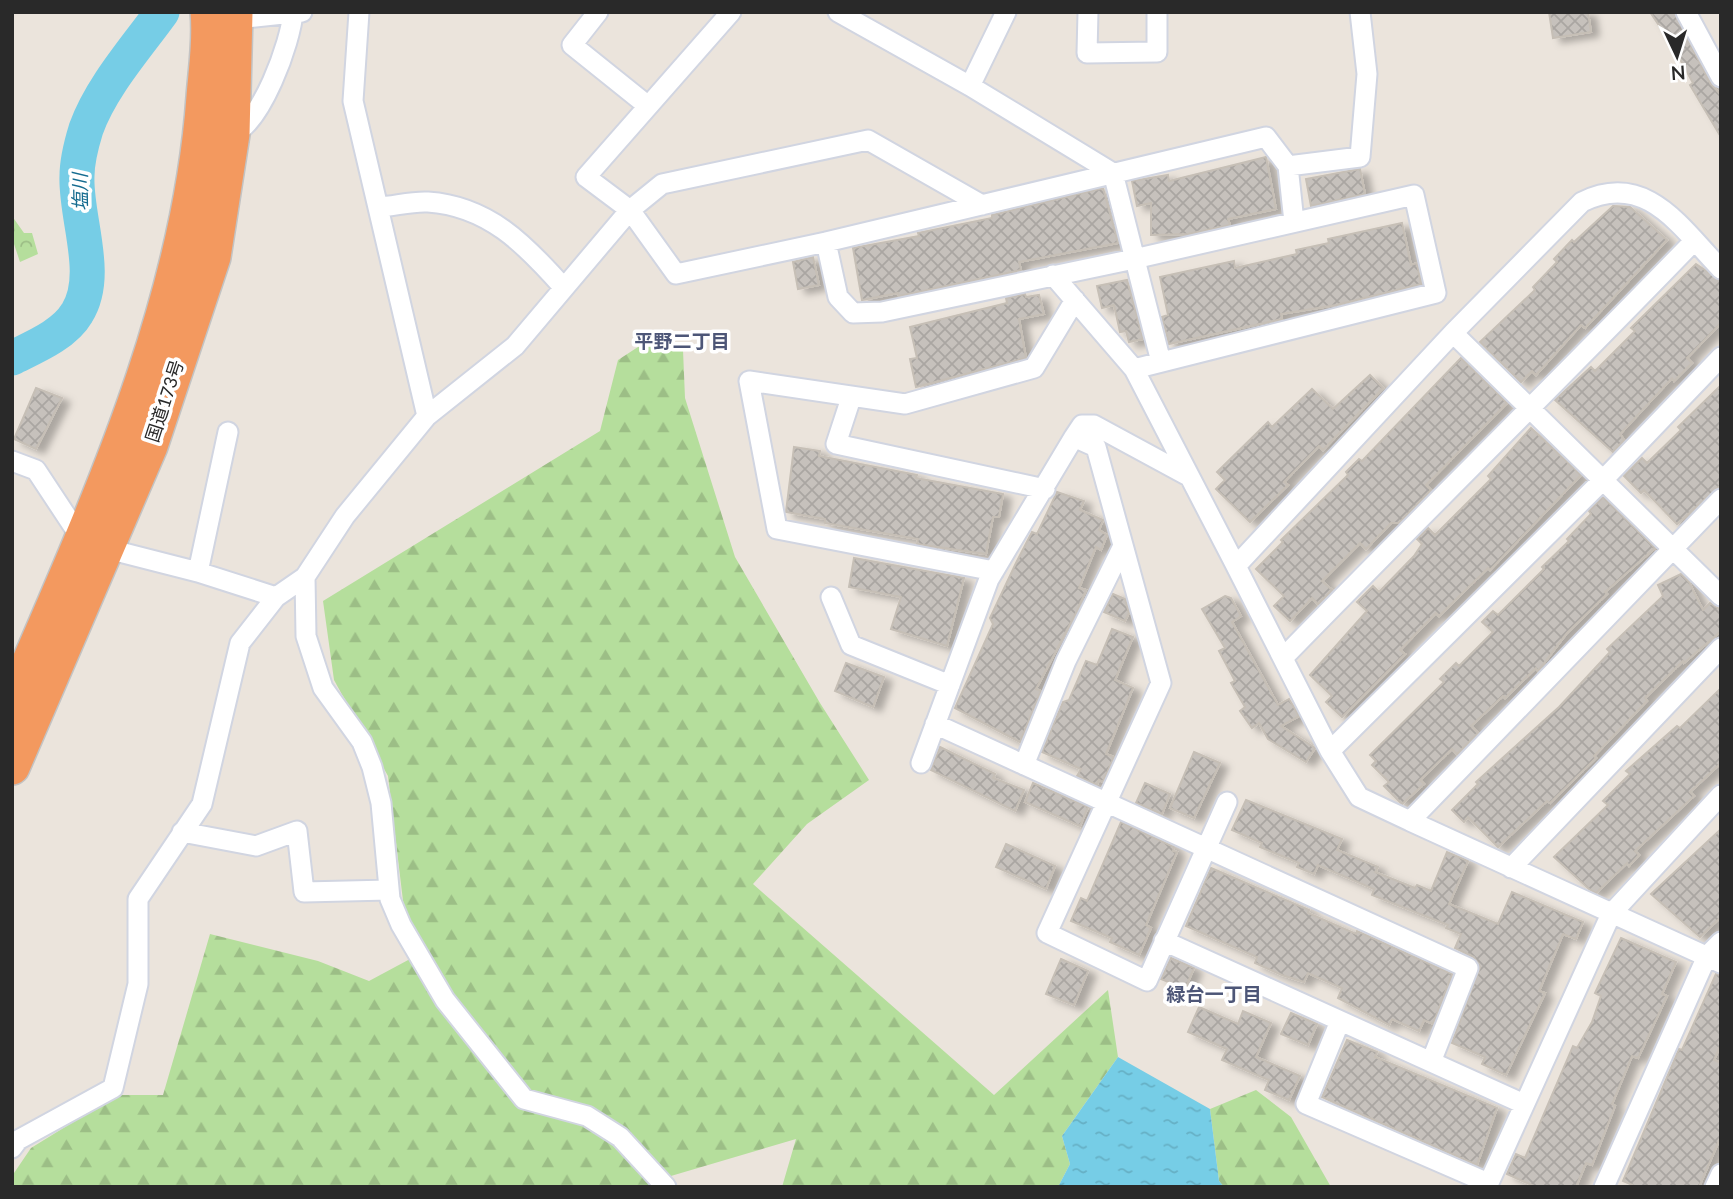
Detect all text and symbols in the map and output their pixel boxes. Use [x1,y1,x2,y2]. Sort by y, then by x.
north arrow [1642,21,1712,91]
text: N [1670,61,1686,85]
water label: 塩川 [68,171,91,211]
district label: 平野二丁目 [634,329,730,352]
street label: 国道173号 [140,357,188,445]
district label: 緑台一丁目 [1166,982,1262,1005]

